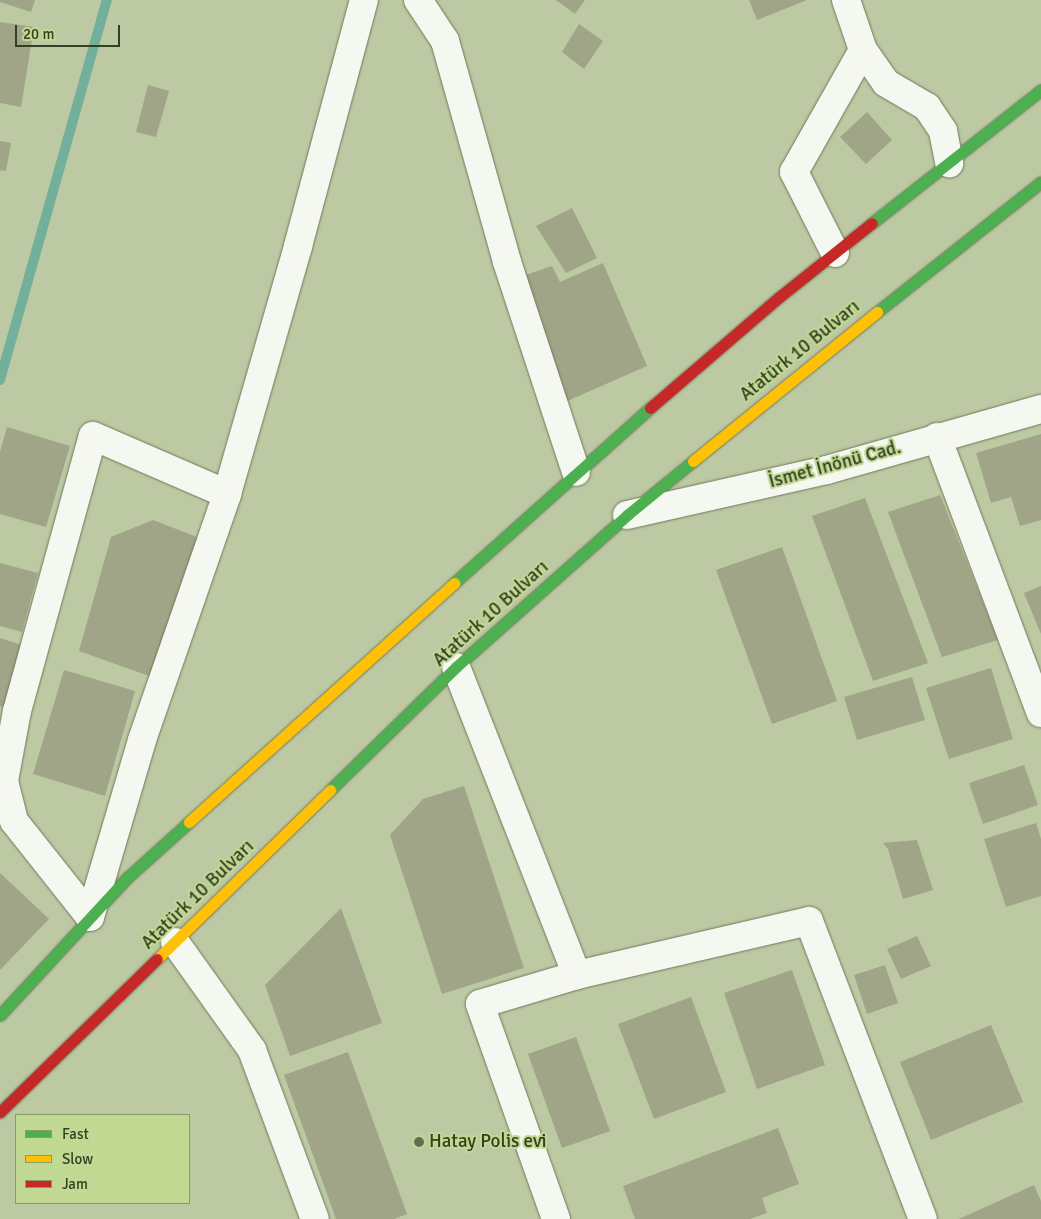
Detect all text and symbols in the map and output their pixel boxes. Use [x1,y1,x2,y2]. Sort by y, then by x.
scale bar [18,15,122,47]
text: 20 m [23,25,54,43]
street label: Atatürk 10 Bulvarı [735,296,865,406]
street label: İsmet İnönü Cad. [766,436,904,494]
street label: Atatürk 10 Bulvarı [428,556,554,672]
street label: Atatürk 10 Bulvarı [137,835,259,955]
legend [15,1114,190,1204]
text: Fast [62,1125,89,1143]
place label: Hatay Polis evi [429,1131,546,1153]
marker: Hatay Polis evi [413,1136,425,1148]
text: Slow [62,1150,93,1168]
text: Jam [62,1175,88,1193]

